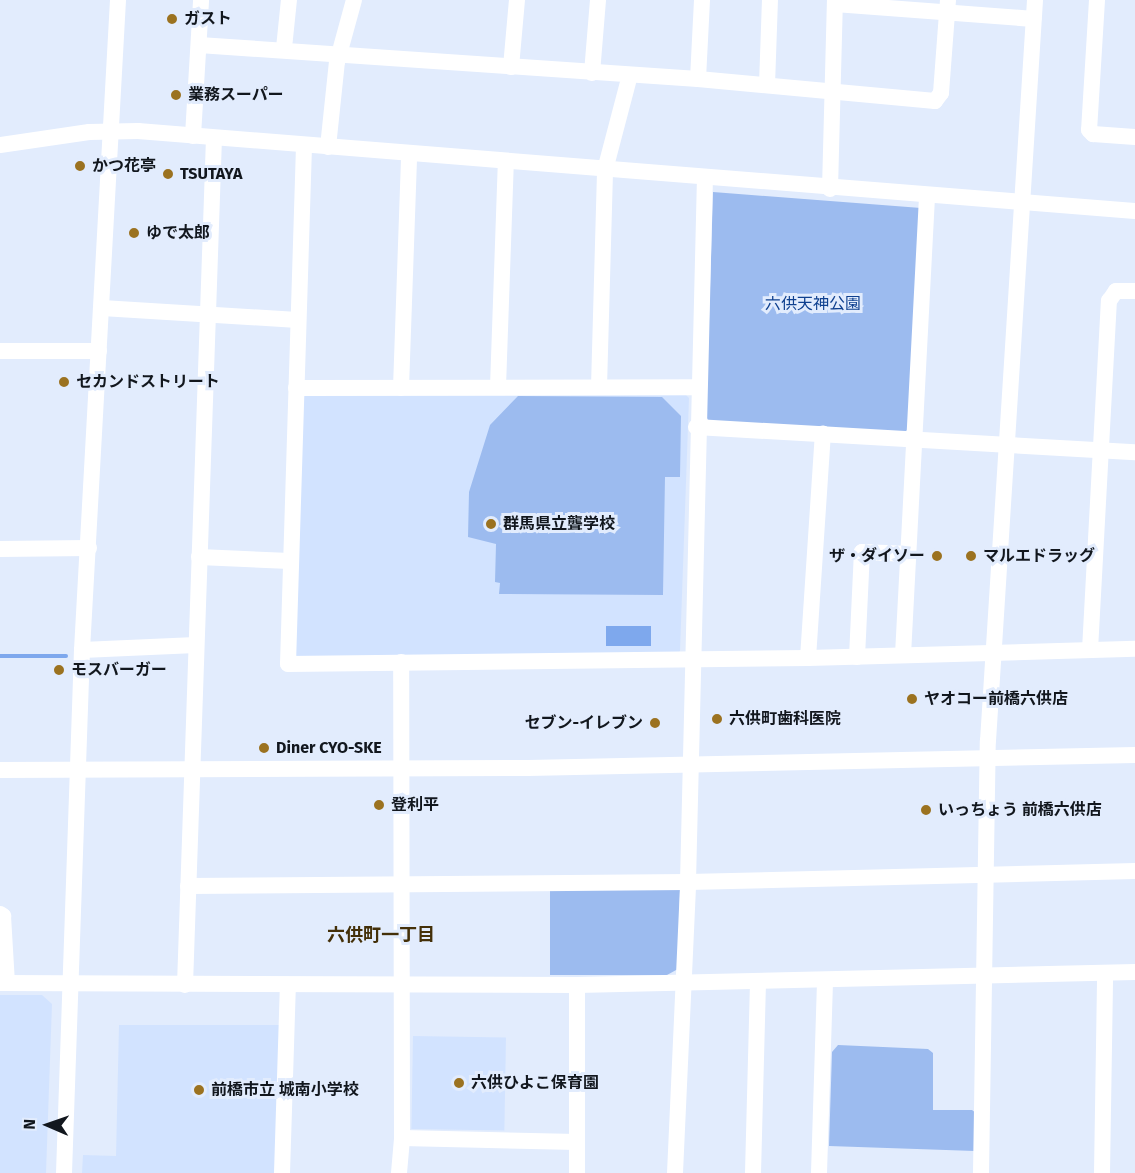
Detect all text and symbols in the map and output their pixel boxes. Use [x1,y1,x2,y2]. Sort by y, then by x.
place label: ガスト [184,9,232,29]
marker: ガスト [165,12,179,26]
place label: 業務スーパー [188,85,284,105]
marker: 業務スーパー [169,88,183,102]
place label: かつ花亭 [92,156,156,176]
marker: かつ花亭 [73,159,87,173]
place label: TSUTAYA [180,164,242,184]
marker: TSUTAYA [161,167,175,181]
place label: ゆで太郎 [146,223,210,243]
marker: ゆで太郎 [127,226,141,240]
park label: 六供天神公園 [765,294,861,314]
place label: セカンドストリート [76,372,220,392]
marker: セカンドストリート [57,375,71,389]
place label: 群馬県立聾学校 [503,514,615,534]
marker: 群馬県立聾学校 [484,517,498,531]
place label: ザ・ダイソー [829,546,925,566]
place label: マルエドラッグ [983,546,1095,566]
marker: ザ・ダイソー [930,549,944,563]
marker: マルエドラッグ [964,549,978,563]
place label: モスバーガー [71,660,167,680]
marker: モスバーガー [52,663,66,677]
place label: ヤオコー前橋六供店 [924,689,1068,709]
marker: ヤオコー前橋六供店 [905,692,919,706]
place label: 六供町歯科医院 [729,709,841,729]
marker: 六供町歯科医院 [710,712,724,726]
place label: セブン-イレブン [524,713,643,733]
marker: セブン-イレブン [648,716,662,730]
place label: Diner CYO-SKE [276,738,382,758]
marker: Diner CYO-SKE [257,741,271,755]
place label: 登利平 [391,795,439,815]
marker: 登利平 [372,798,386,812]
place label: いっちょう 前橋六供店 [938,800,1102,820]
marker: いっちょう 前橋六供店 [919,803,933,817]
district label: 六供町一丁目 [327,924,435,946]
place label: 六供ひよこ保育園 [471,1073,599,1093]
marker: 六供ひよこ保育園 [452,1076,466,1090]
place label: 前橋市立 城南小学校 [211,1080,359,1100]
marker: 前橋市立 城南小学校 [192,1083,206,1097]
north arrow [18,1095,78,1155]
text: N [20,1119,39,1130]

